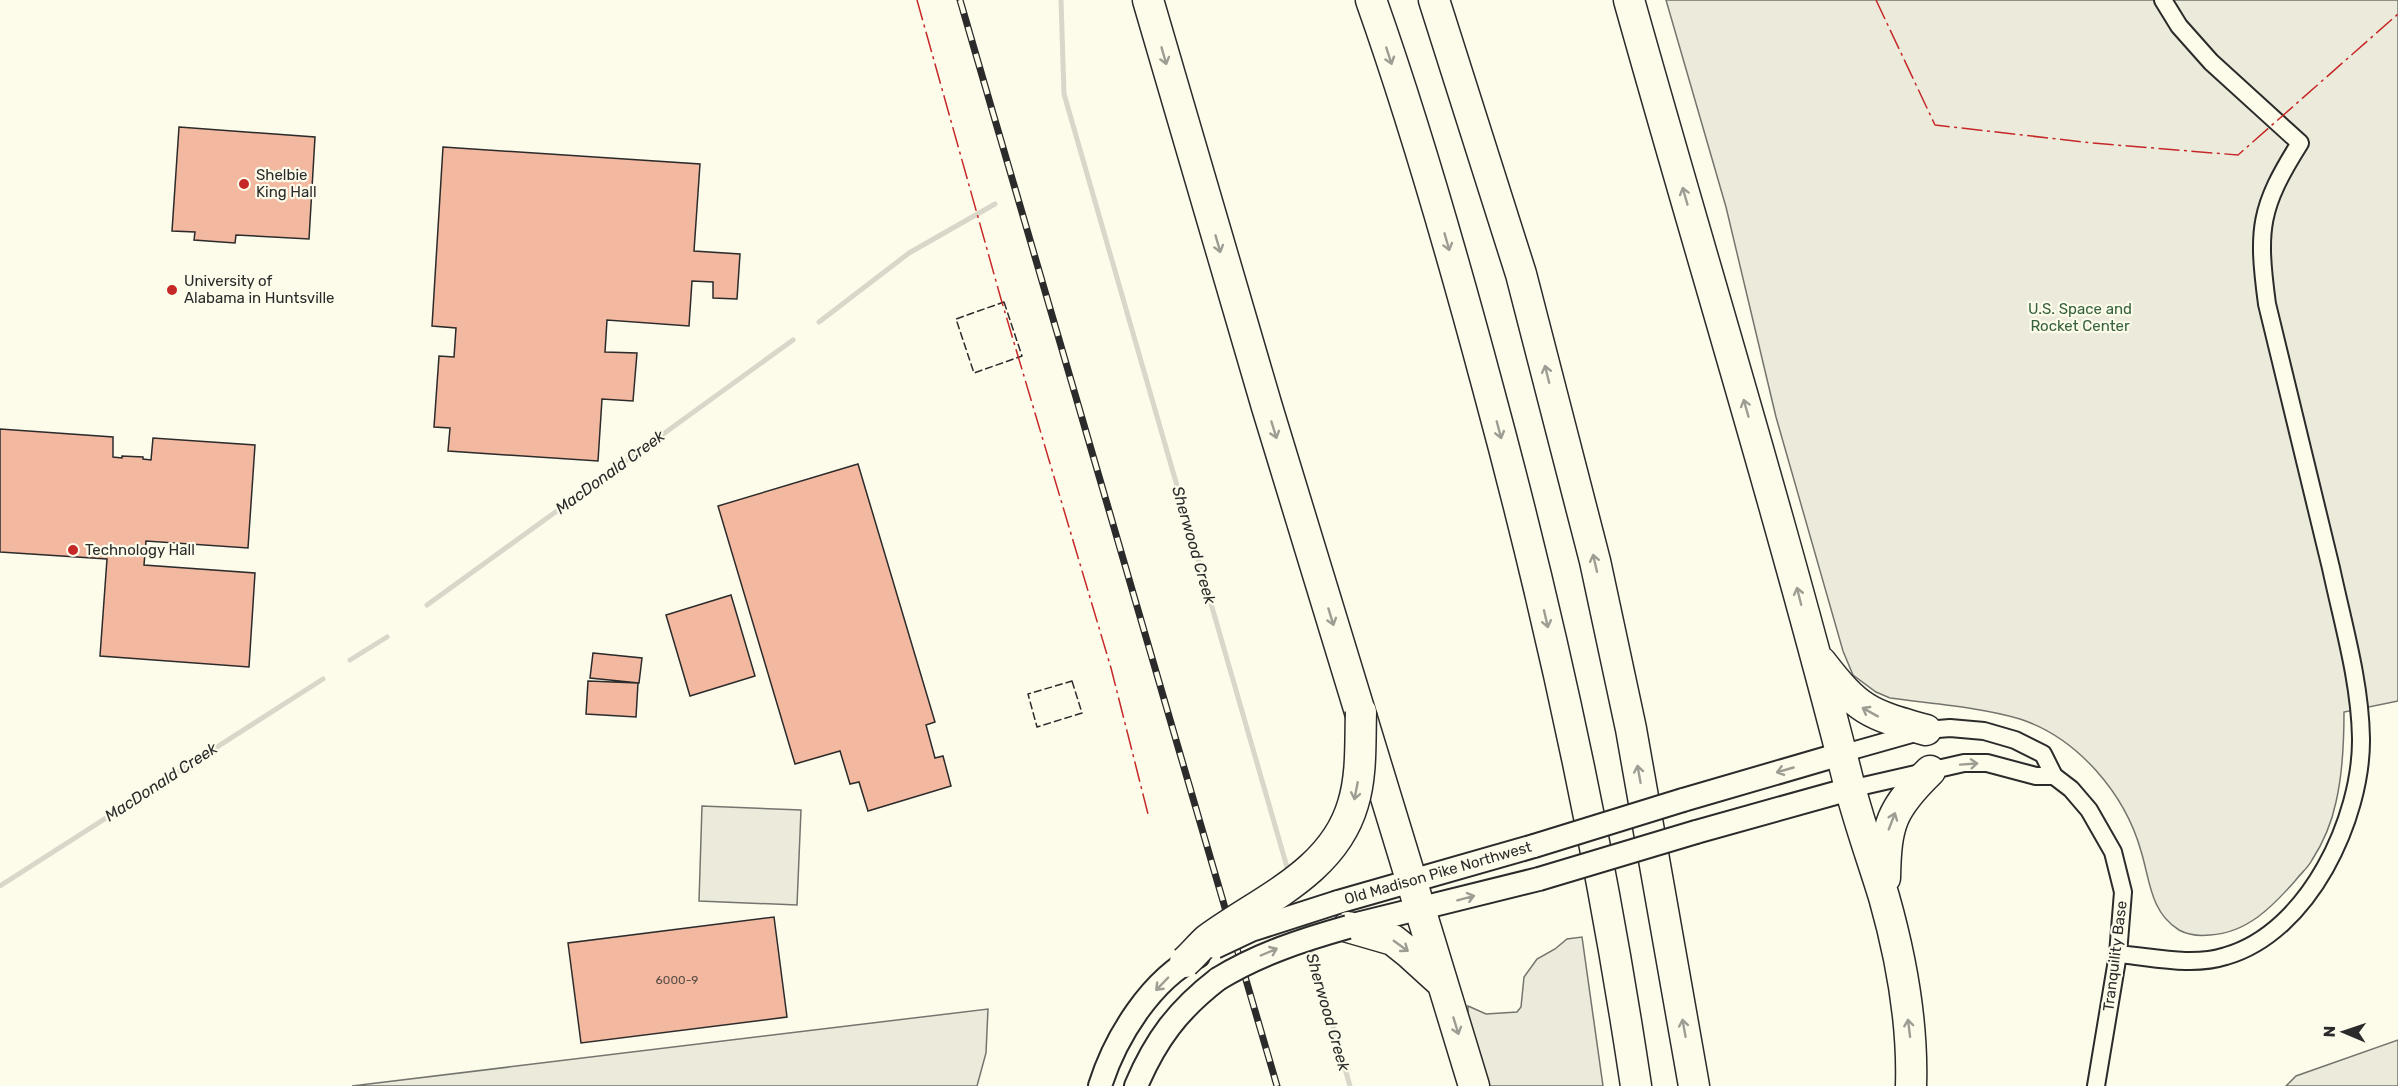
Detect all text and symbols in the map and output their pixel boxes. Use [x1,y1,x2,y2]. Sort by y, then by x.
one-way arrow [1159,46,1170,65]
one-way arrow [1384,46,1395,65]
place label: Shelbie King Hall [256,166,317,201]
marker: Shelbie King Hall [237,177,251,191]
one-way arrow [1678,187,1690,206]
one-way arrow [1442,232,1454,251]
one-way arrow [1213,234,1224,253]
place label: University of Alabama in Huntsville [184,272,334,307]
marker: University of Alabama in Huntsville [165,283,179,297]
park label: U.S. Space and Rocket Center [2028,300,2132,335]
one-way arrow [1540,365,1552,384]
one-way arrow [1740,399,1751,418]
one-way arrow [1269,420,1280,439]
one-way arrow [1494,420,1506,439]
water label: MacDonald Creek [552,426,669,518]
water label: Sherwood Creek [1168,484,1220,607]
place label: Technology Hall [85,541,195,559]
marker: Technology Hall [66,543,80,557]
one-way arrow [1588,554,1600,573]
one-way arrow [1793,587,1804,606]
one-way arrow [1326,607,1337,626]
one-way arrow [1541,609,1553,628]
one-way arrow [1862,706,1880,717]
water label: MacDonald Creek [101,738,221,825]
one-way arrow [1958,758,1978,769]
one-way arrow [1634,765,1645,785]
one-way arrow [1776,765,1795,776]
one-way arrow [1350,781,1361,801]
one-way arrow [1887,812,1898,831]
street label: Old Madison Pike Northwest [1342,838,1534,908]
one-way arrow [1456,891,1475,903]
street label: Tranquility Base [2099,900,2131,1012]
one-way arrow [1392,940,1408,952]
one-way arrow [1260,946,1278,957]
water label: Sherwood Creek [1302,951,1354,1074]
house number: 6000-9 [656,973,698,987]
one-way arrow [1155,976,1170,991]
north arrow [2314,1002,2374,1062]
one-way arrow [1451,1016,1462,1035]
one-way arrow [1903,1018,1914,1038]
one-way arrow [1678,1019,1689,1039]
text: N [2320,1025,2339,1038]

